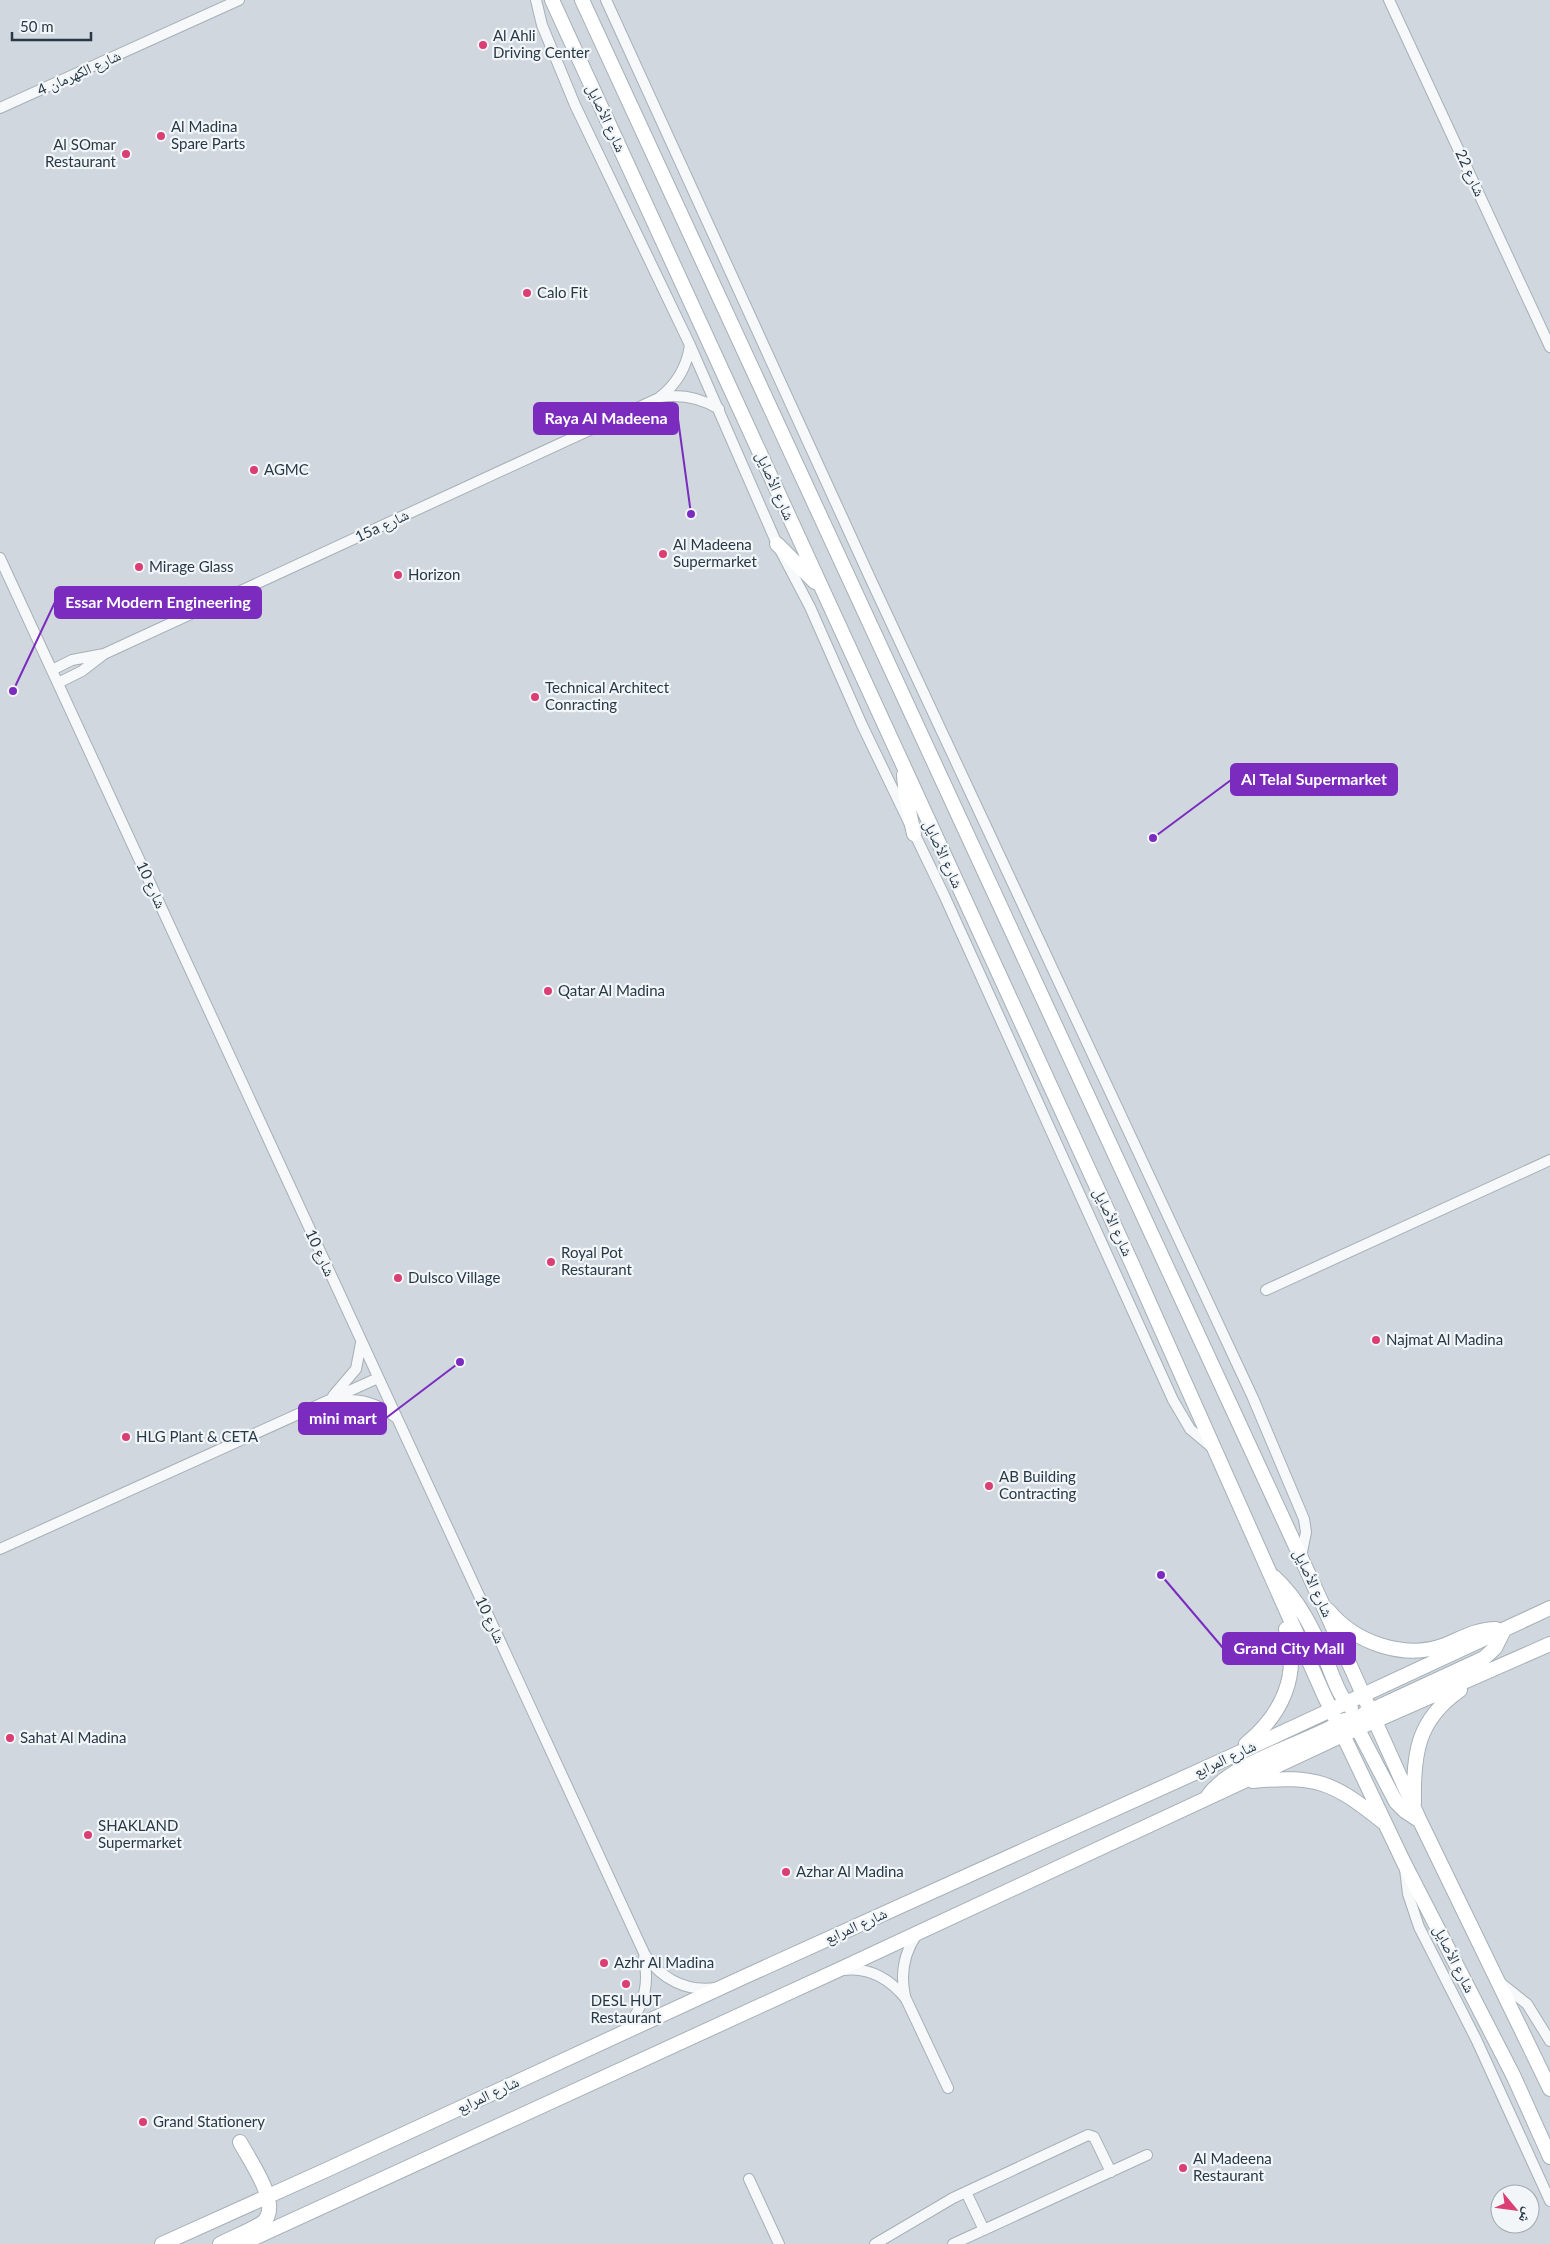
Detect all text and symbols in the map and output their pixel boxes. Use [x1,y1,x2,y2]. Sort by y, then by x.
scale bar [12,10,91,42]
text: 50 m [20,17,54,35]
place label: Al Ahli Driving Center [493,26,590,61]
marker: Al Ahli Driving Center [477,39,489,51]
street label: شارع الكهرمان 4 [34,46,124,100]
street label: شارع الأصايل [581,81,631,156]
place label: Al Madina Spare Parts [171,117,245,152]
marker: Al Madina Spare Parts [155,130,167,142]
place label: Al SOmar Restaurant [45,135,117,170]
street label: شارع 22 [1450,146,1490,200]
marker: Al SOmar Restaurant [120,148,132,160]
place label: Calo Fit [537,283,588,301]
marker: Calo Fit [521,287,533,299]
callout: Raya Al Madeena [534,403,678,434]
text: Raya Al Madeena [544,408,668,427]
street label: شارع الأصايل [751,448,799,524]
place label: AGMC [264,460,309,478]
marker: AGMC [248,464,260,476]
street label: 15a شارع [352,505,412,547]
place label: Al Madeena Supermarket [673,535,757,570]
marker: Al Madeena Supermarket [657,548,669,560]
place label: Mirage Glass [149,557,234,575]
marker: Mirage Glass [133,561,145,573]
place label: Horizon [408,565,460,583]
marker: Horizon [392,569,404,581]
callout: Essar Modern Engineering [55,587,261,618]
text: Essar Modern Engineering [65,592,251,611]
place label: Technical Architect Conracting [545,678,670,713]
marker: Technical Architect Conracting [529,691,541,703]
callout: Al Telal Supermarket [1231,764,1397,795]
text: Al Telal Supermarket [1240,769,1387,788]
street label: شارع الأصايل [918,817,968,892]
street label: شارع 10 [131,858,171,912]
place label: Qatar Al Madina [558,981,665,999]
marker: Qatar Al Madina [542,985,554,997]
street label: شارع الأصايل [1088,1185,1138,1260]
street label: شارع 10 [300,1226,340,1280]
place label: Royal Pot Restaurant [561,1243,633,1278]
marker: Royal Pot Restaurant [545,1256,557,1268]
place label: Dulsco Village [408,1268,500,1286]
marker: Dulsco Village [392,1272,404,1284]
place label: Najmat Al Madina [1386,1330,1503,1348]
marker: Najmat Al Madina [1370,1334,1382,1346]
callout: mini mart [299,1403,386,1434]
text: mini mart [309,1408,377,1427]
place label: HLG Plant & CETA [136,1427,259,1445]
marker: HLG Plant & CETA [120,1431,132,1443]
place label: AB Building Contracting [999,1467,1077,1502]
marker: AB Building Contracting [983,1480,995,1492]
street label: شارع الأصايل [1288,1546,1338,1621]
street label: شارع 10 [470,1593,510,1647]
callout: Grand City Mall [1223,1633,1355,1664]
text: Grand City Mall [1234,1638,1344,1657]
place label: Sahat Al Madina [20,1728,126,1746]
marker: Sahat Al Madina [4,1732,16,1744]
street label: شارع المرابع [1191,1736,1259,1782]
place label: SHAKLAND Supermarket [98,1816,182,1851]
marker: SHAKLAND Supermarket [82,1829,94,1841]
place label: Azhar Al Madina [796,1862,904,1880]
marker: Azhar Al Madina [780,1866,792,1878]
street label: شارع المرابع [822,1903,890,1949]
street label: شارع الأصايل [1428,1922,1480,1996]
place label: Azhr Al Madina [614,1953,714,1971]
marker: Azhr Al Madina [598,1957,610,1969]
marker: DESL HUT Restaurant [620,1978,632,1990]
place label: DESL HUT Restaurant [591,1991,662,2026]
street label: شارع المرابع [454,2072,522,2118]
place label: Grand Stationery [153,2112,265,2130]
marker: Grand Stationery [137,2116,149,2128]
place label: Al Madeena Restaurant [1193,2149,1272,2184]
marker: Al Madeena Restaurant [1177,2162,1189,2174]
north arrow [1490,2184,1540,2234]
text: ش [1515,2204,1538,2226]

